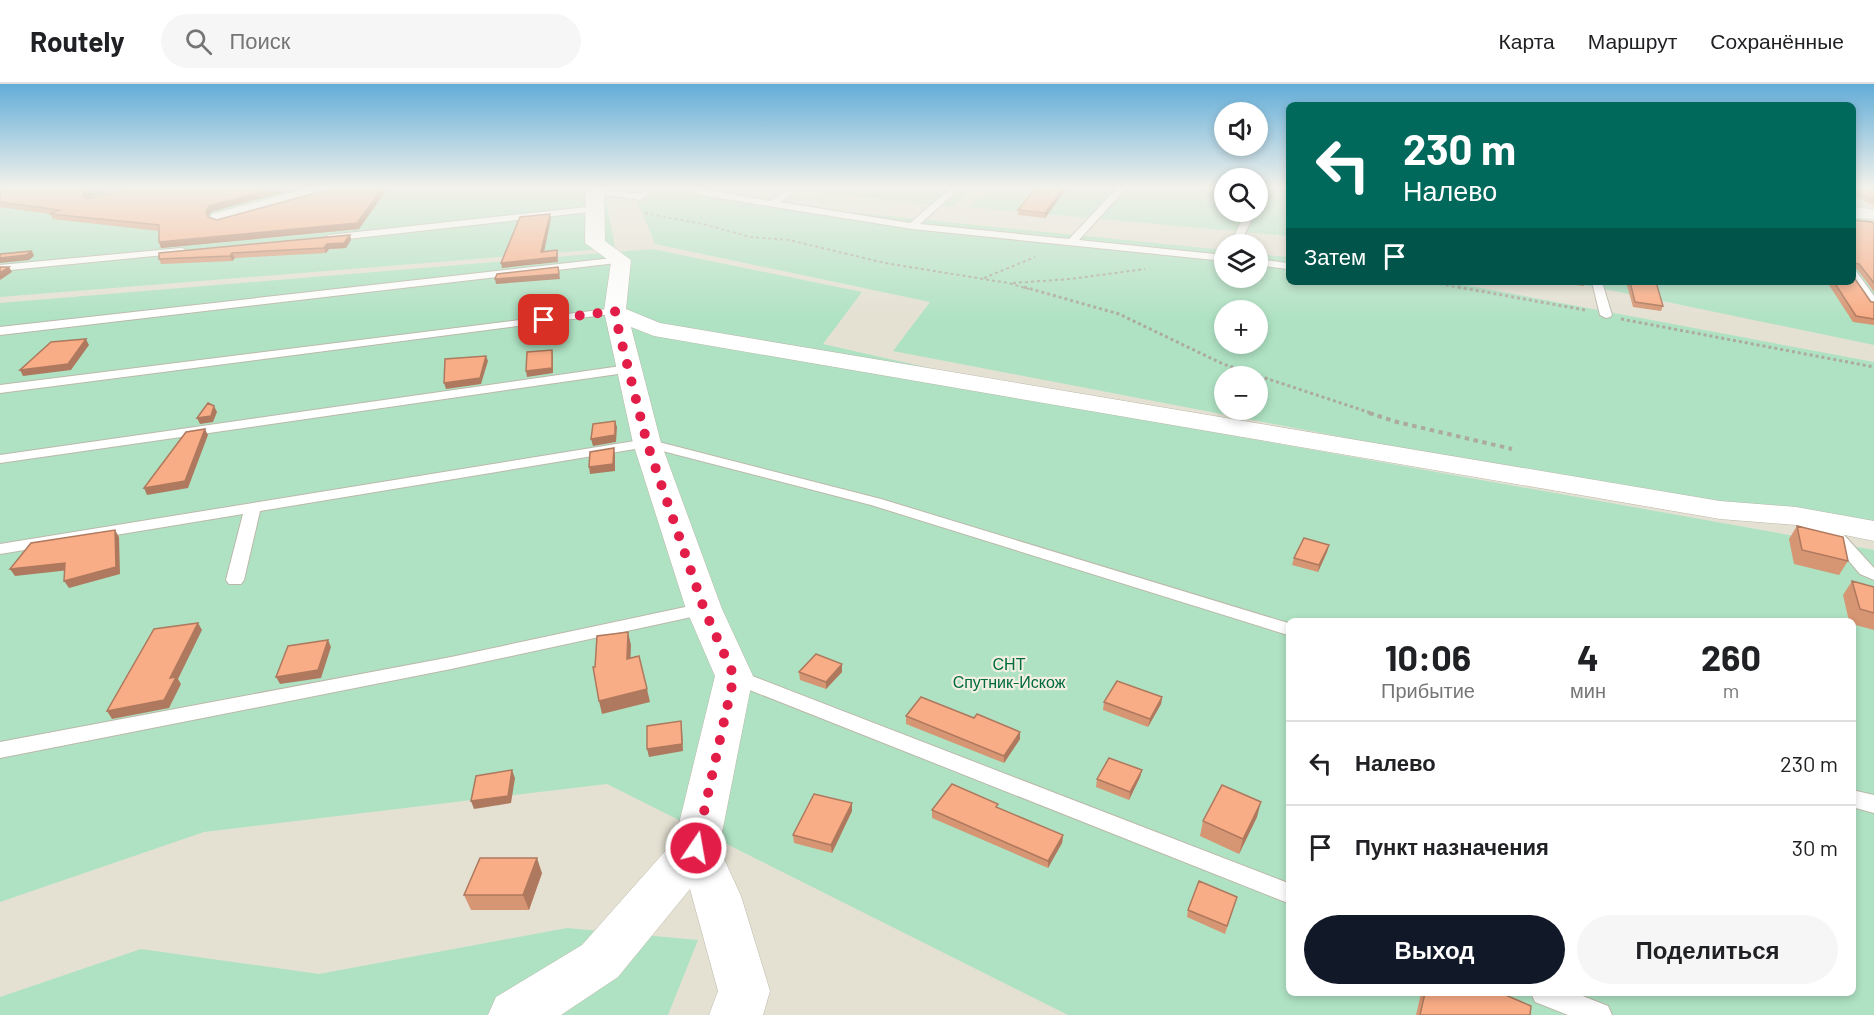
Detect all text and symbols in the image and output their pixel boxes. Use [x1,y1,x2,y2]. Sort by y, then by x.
search box [161,14,581,68]
text: Routely [30,24,125,58]
icon: search [182,25,215,58]
text: Поиск [230,27,291,53]
text: Карта [1499,28,1555,53]
text: Маршрут [1588,28,1677,53]
text: Сохранённые [1710,28,1844,53]
map controls [1214,102,1268,420]
button: sound [1214,102,1268,156]
text: 230 m [1403,123,1516,173]
icon: left [1304,126,1382,204]
button: search [1214,168,1268,222]
text: Налево [1403,174,1497,206]
button: layers [1214,234,1268,288]
icon: arrive [1378,240,1411,273]
text: Затем [1304,243,1366,269]
pin [518,294,569,345]
button: + [1214,300,1268,354]
icon: arrive [527,303,560,336]
button: − [1214,366,1268,420]
text: 10:06 [1385,635,1471,678]
text: 4 [1577,635,1599,678]
text: 260 [1701,635,1761,678]
park label: СНТ Спутник-Искож [953,654,1066,691]
text: Прибытие [1381,678,1475,702]
text: мин [1570,678,1606,702]
text: m [1723,678,1739,702]
icon: left [1304,747,1337,780]
text: Налево [1355,749,1436,775]
text: 230 m [1780,750,1838,776]
position arrow [664,816,728,880]
icon: arrive [1304,831,1337,864]
text: Пункт назначения [1355,833,1549,859]
text: 30 m [1792,834,1838,860]
button: Выход [1304,915,1565,984]
button: Поделиться [1577,915,1838,984]

